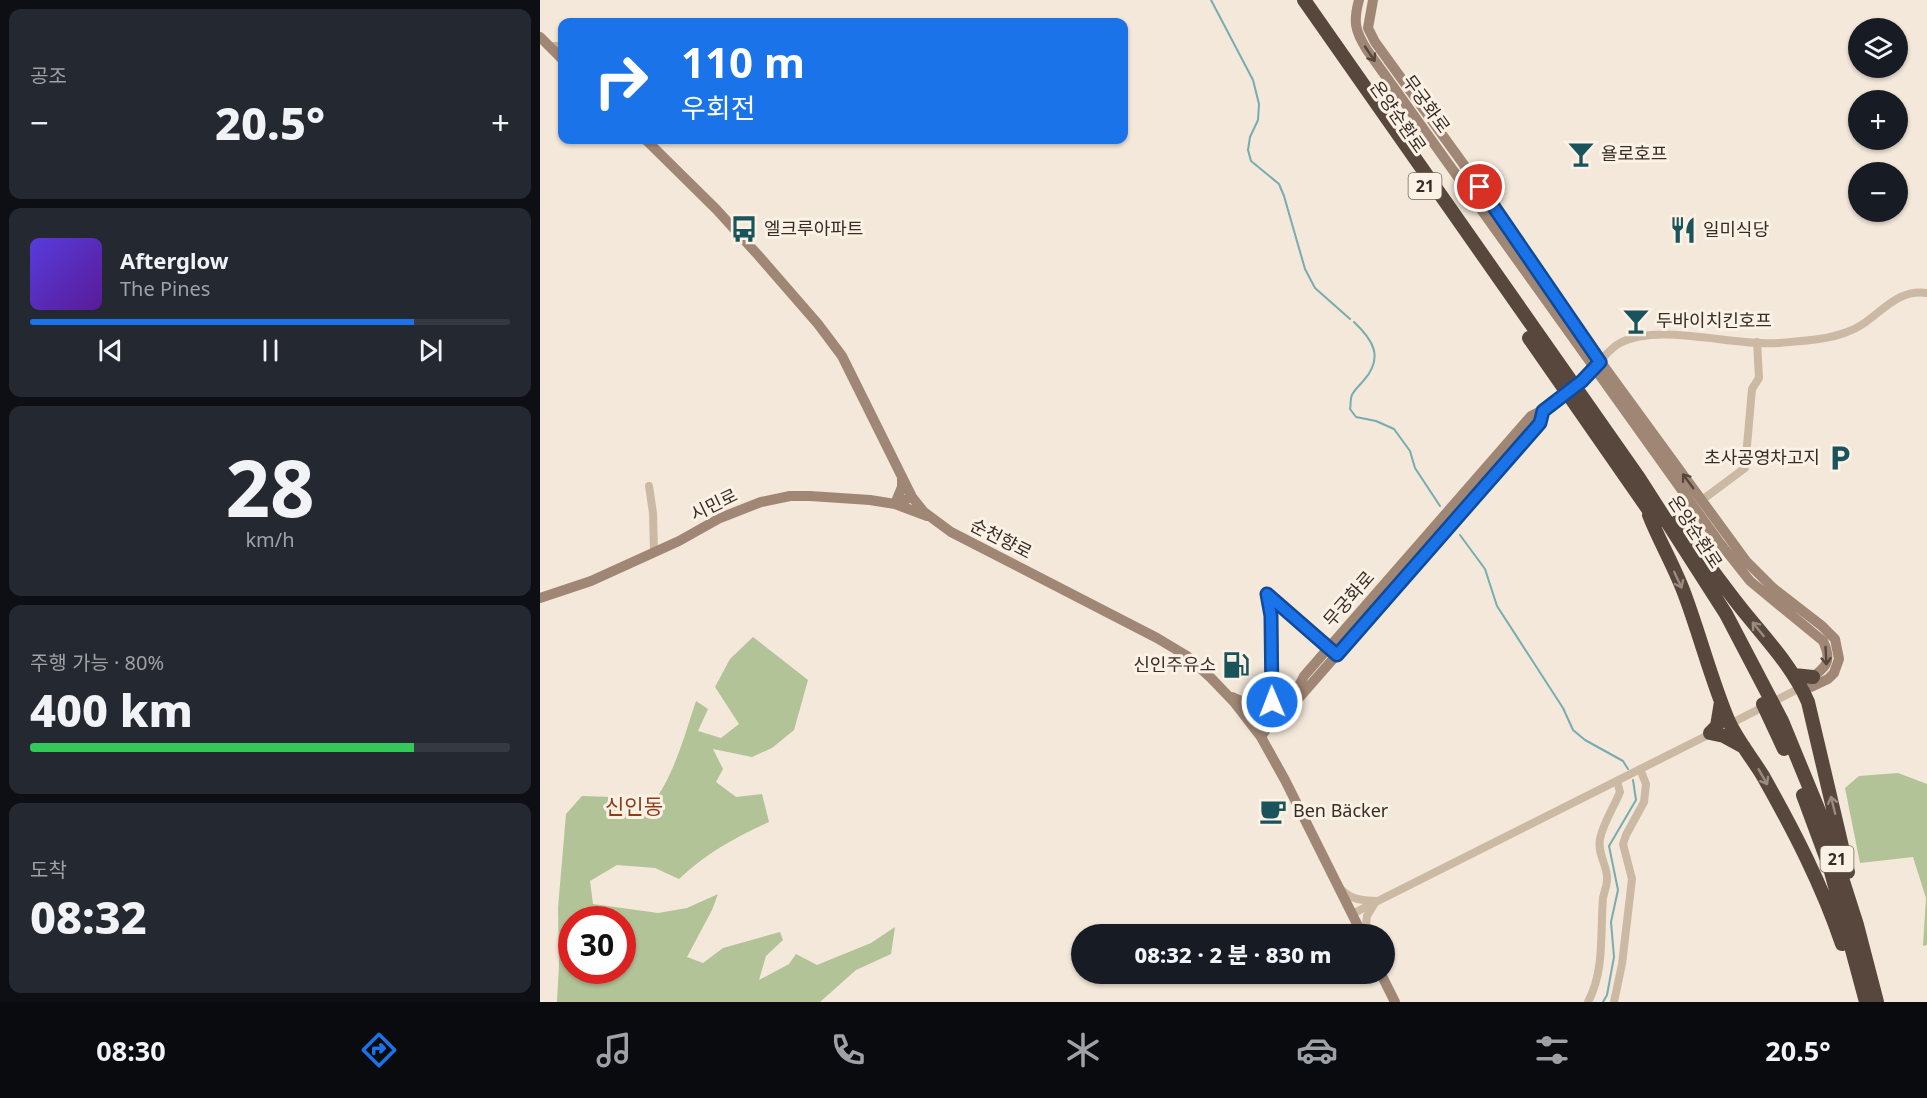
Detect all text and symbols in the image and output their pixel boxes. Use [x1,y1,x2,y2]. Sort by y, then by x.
map controls [1848,18,1908,222]
button: layers [1848,18,1908,78]
text: 110 m [681,33,805,90]
icon: right [582,42,660,120]
one-way arrow [1364,45,1376,61]
text: 공조 [30,62,67,89]
street label: 무궁화로 [1398,70,1456,137]
street label: 온양순환로 [1365,76,1432,157]
text: 우회전 [681,89,756,126]
button: + [1848,90,1908,150]
text: 20.5° [215,92,325,153]
text: − [30,100,49,145]
text: + [491,100,510,145]
bar icon: 욜로호프 [1566,139,1596,169]
place label: 욜로호프 [1601,141,1667,165]
pin [1454,161,1505,212]
button: − [1848,162,1908,222]
icon: arrive [1463,170,1496,203]
road number: 21 [1408,173,1442,199]
bus stop icon: 엘크루아파트 [729,214,759,244]
restaurant icon: 일미식당 [1668,215,1698,245]
place label: 엘크루아파트 [764,216,863,240]
place label: 일미식당 [1703,217,1769,241]
text: Afterglow [120,245,229,275]
text: The Pines [120,275,210,302]
bar icon: 두바이치킨호프 [1621,306,1651,336]
place label: 두바이치킨호프 [1656,308,1772,332]
icon: previous [94,334,127,367]
icon: pause [254,334,287,367]
icon: next [414,334,447,367]
text: 28 [225,434,315,540]
parking icon: 초사공영차고지 [1825,443,1855,473]
place label: 초사공영차고지 [1704,445,1820,469]
one-way arrow [1682,474,1694,490]
street label: 시민로 [686,482,741,526]
street label: 온양순환로 [1663,490,1728,573]
street label: 순천향로 [966,512,1036,564]
text: km/h [245,526,295,553]
street label: 무궁화로 [1317,565,1379,631]
one-way arrow [1673,570,1685,588]
one-way arrow [1752,622,1765,638]
one-way arrow [1820,645,1831,665]
text: 주행 가능 · 80% [30,649,164,676]
fuel station icon: 신인주유소 [1221,650,1251,680]
place label: 신인주유소 [1133,652,1216,676]
position arrow [1240,670,1304,734]
text: 400 km [30,679,193,740]
one-way arrow [1757,768,1769,785]
district label: 신인동 [605,792,663,820]
cafe icon: Ben Bäcker [1258,796,1288,826]
one-way arrow [1827,796,1839,815]
place label: Ben Bäcker [1293,798,1389,822]
road number: 21 [1820,846,1854,872]
text: 도착 [30,856,67,883]
text: 08:32 [30,886,147,947]
speed limit sign: 30 [558,906,636,984]
text: 08:32 · 2 분 · 830 m [1135,939,1331,969]
icon: directions [358,1029,400,1071]
icon: music [593,1029,635,1071]
icon: phone [827,1029,869,1071]
icon: climate [1062,1029,1104,1071]
icon: car [1296,1029,1338,1071]
icon: filters [1531,1029,1573,1071]
text: 08:30 [96,1032,166,1069]
text: 20.5° [1765,1032,1831,1069]

